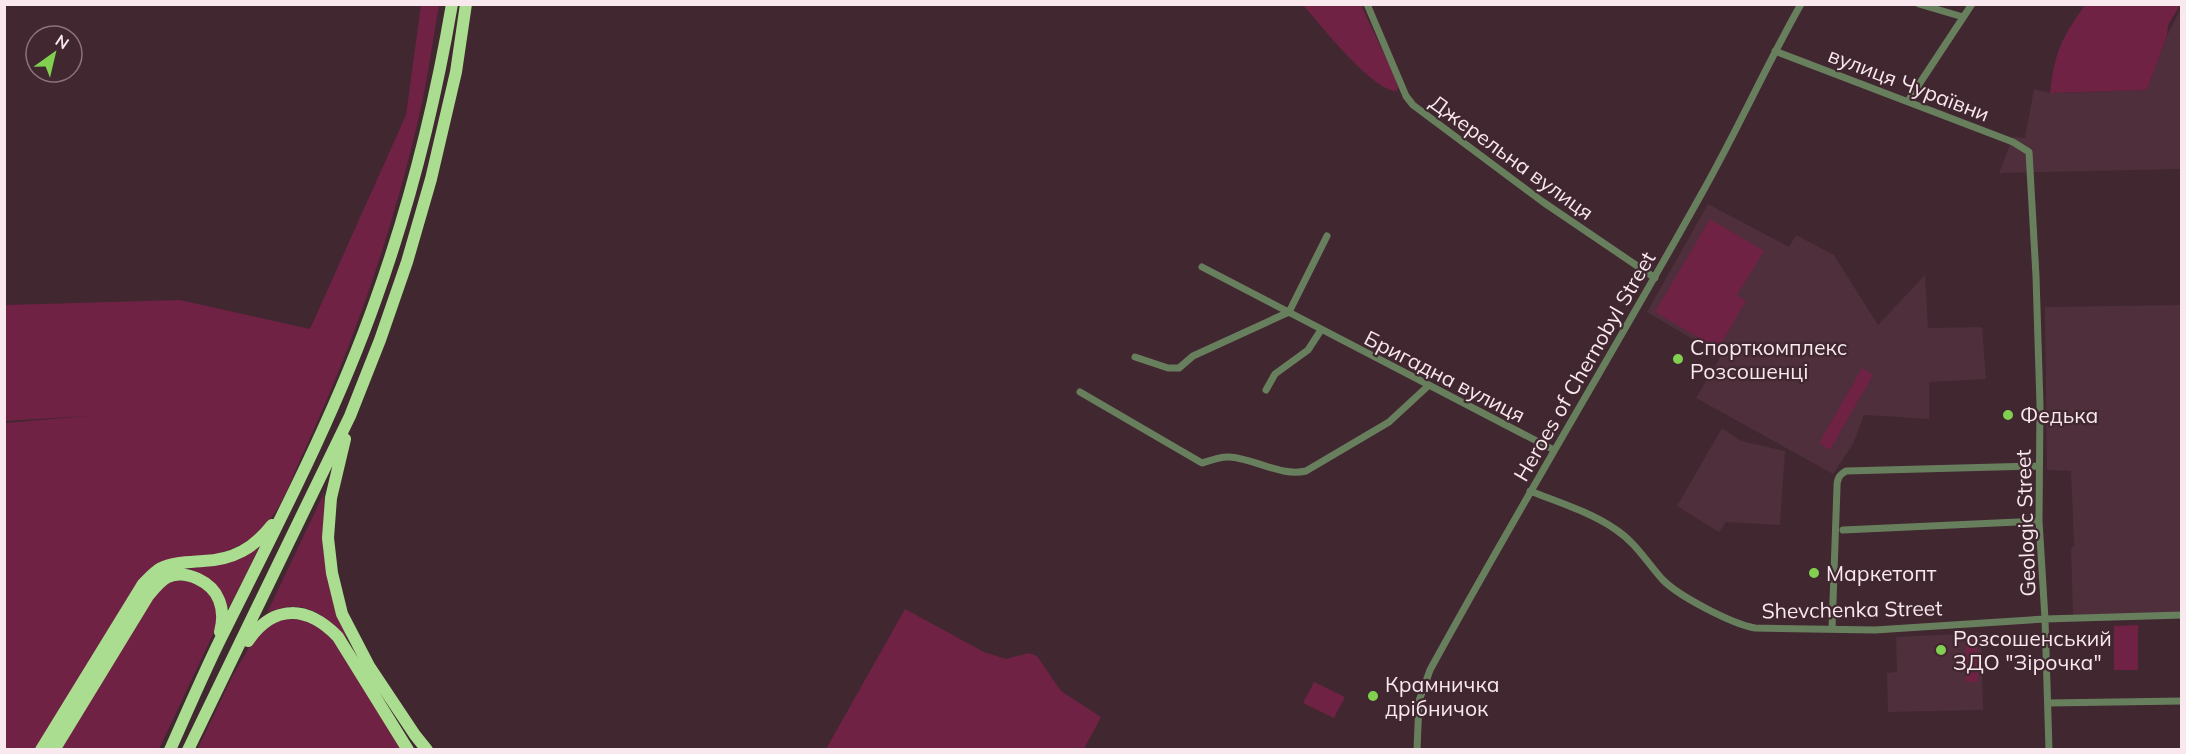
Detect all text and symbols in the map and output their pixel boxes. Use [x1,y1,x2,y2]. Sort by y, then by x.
north arrow [24,24,84,84]
text: N [52,30,73,53]
street label: вулиця Чураївни [1825,41,1993,127]
street label: Джерельна вулиця [1425,89,1599,225]
street label: Heroes of Chernobyl Street [1508,247,1660,485]
street label: Бригадна вулиця [1360,324,1530,428]
place label: Спорткомплекс Розсошенці [1690,334,1847,384]
marker: Спорткомплекс Розсошенці [1671,352,1685,366]
place label: Федька [2020,402,2098,428]
marker: Федька [2001,408,2015,422]
street label: Geologic Street [2009,449,2041,597]
place label: Маркетопт [1826,560,1937,586]
marker: Маркетопт [1807,566,1821,580]
street label: Shevchenka Street [1761,594,1943,624]
place label: Розсошенський ЗДО "Зірочка" [1953,625,2112,675]
marker: Розсошенський ЗДО "Зірочка" [1934,643,1948,657]
place label: Крамничка дрібничок [1385,671,1500,721]
marker: Крамничка дрібничок [1366,689,1380,703]

